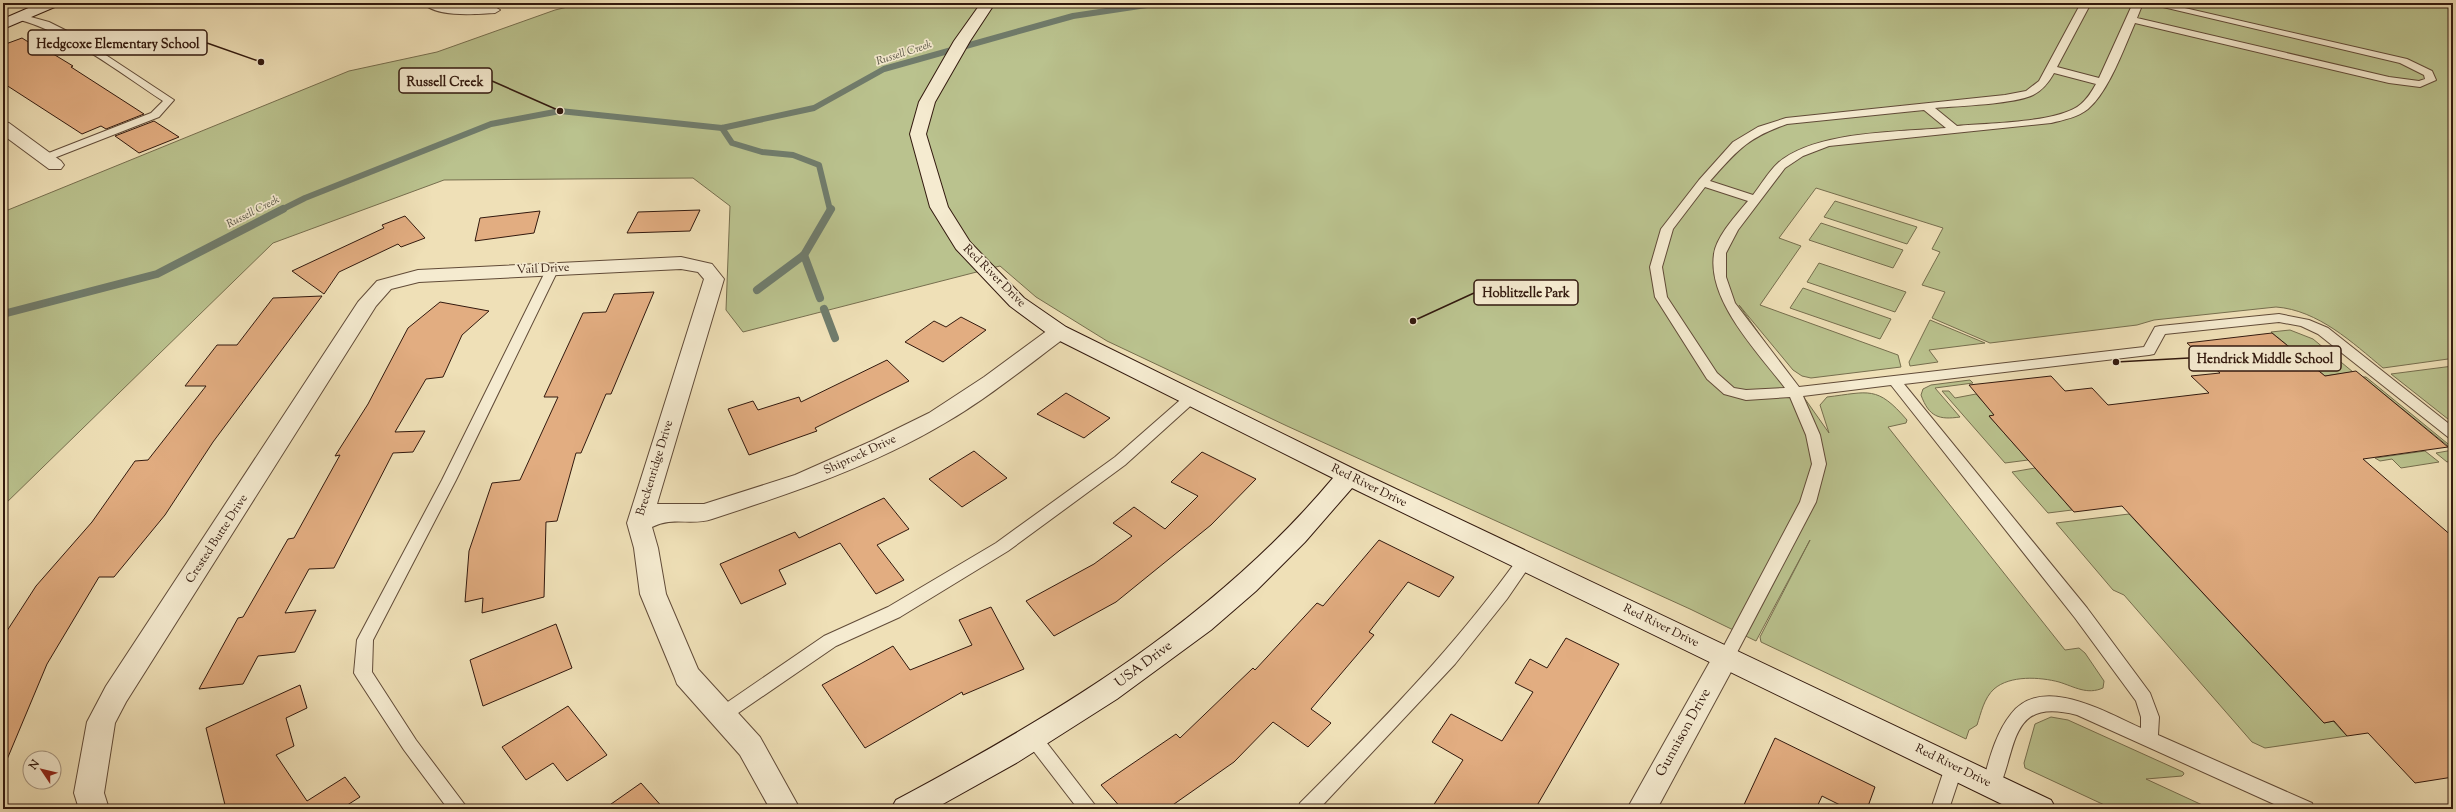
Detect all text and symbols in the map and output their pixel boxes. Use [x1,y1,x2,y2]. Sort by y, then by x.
callout: Hedgcoxe Elementary School [28,30,207,55]
text: Hedgcoxe Elementary School [36,36,200,54]
water label: Russell Creek [874,36,934,70]
callout: Russell Creek [399,68,492,93]
text: Russell Creek [407,74,484,92]
water label: Russell Creek [224,192,282,232]
street label: Red River Drive [958,240,1030,312]
street label: Vail Drive [516,259,570,279]
callout: Hoblitzelle Park [1474,280,1578,305]
text: Hoblitzelle Park [1482,285,1571,303]
callout: Hendrick Middle School [2189,346,2341,371]
text: Hendrick Middle School [2197,351,2334,369]
street label: Breckenridge Drive [632,418,678,518]
street label: Shiprock Drive [821,430,900,480]
street label: Red River Drive [1328,460,1410,512]
street label: Crested Butte Drive [181,491,253,587]
street label: Red River Drive [1620,600,1702,652]
street label: USA Drive [1111,637,1177,693]
street label: Gunnison Drive [1651,685,1717,781]
street label: Red River Drive [1912,740,1994,792]
north arrow [22,750,62,790]
text: N [25,756,44,774]

